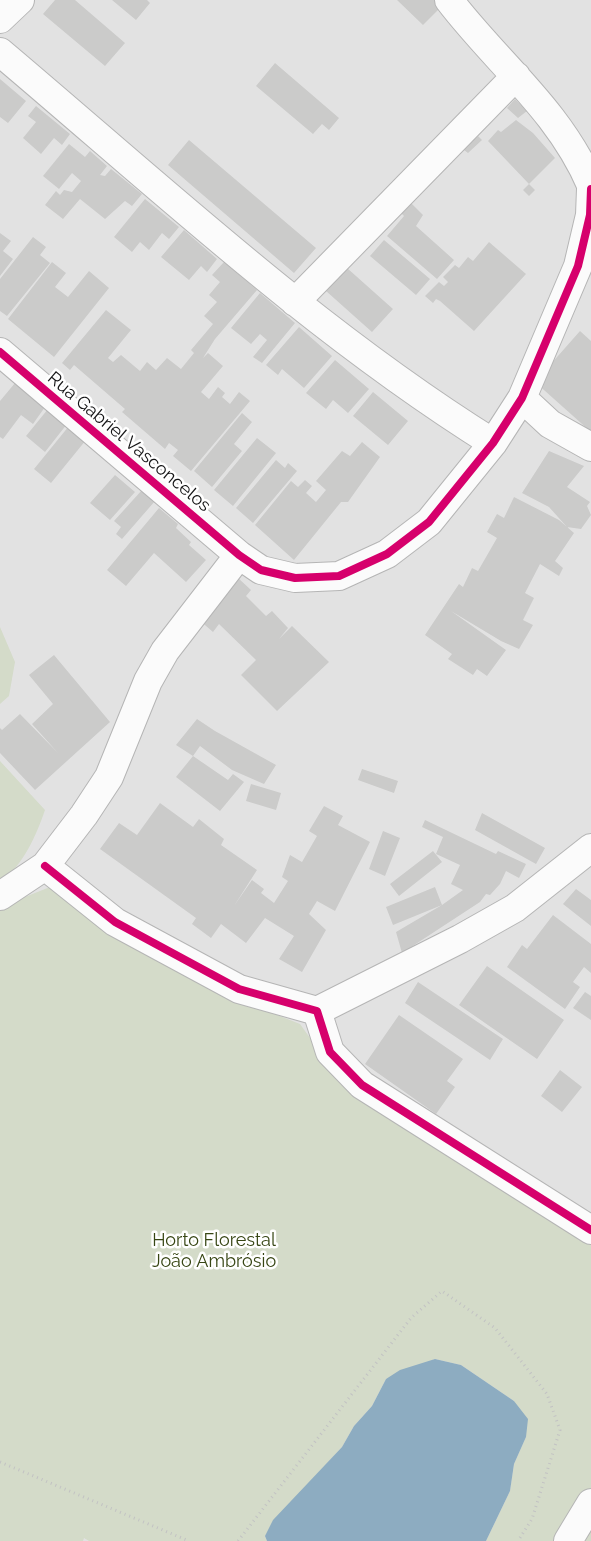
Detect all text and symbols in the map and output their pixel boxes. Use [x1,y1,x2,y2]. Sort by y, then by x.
street label: Rua Gabriel Vasconcelos [43,367,215,517]
park label: Horto Florestal João Ambrósio [152,1230,276,1272]

